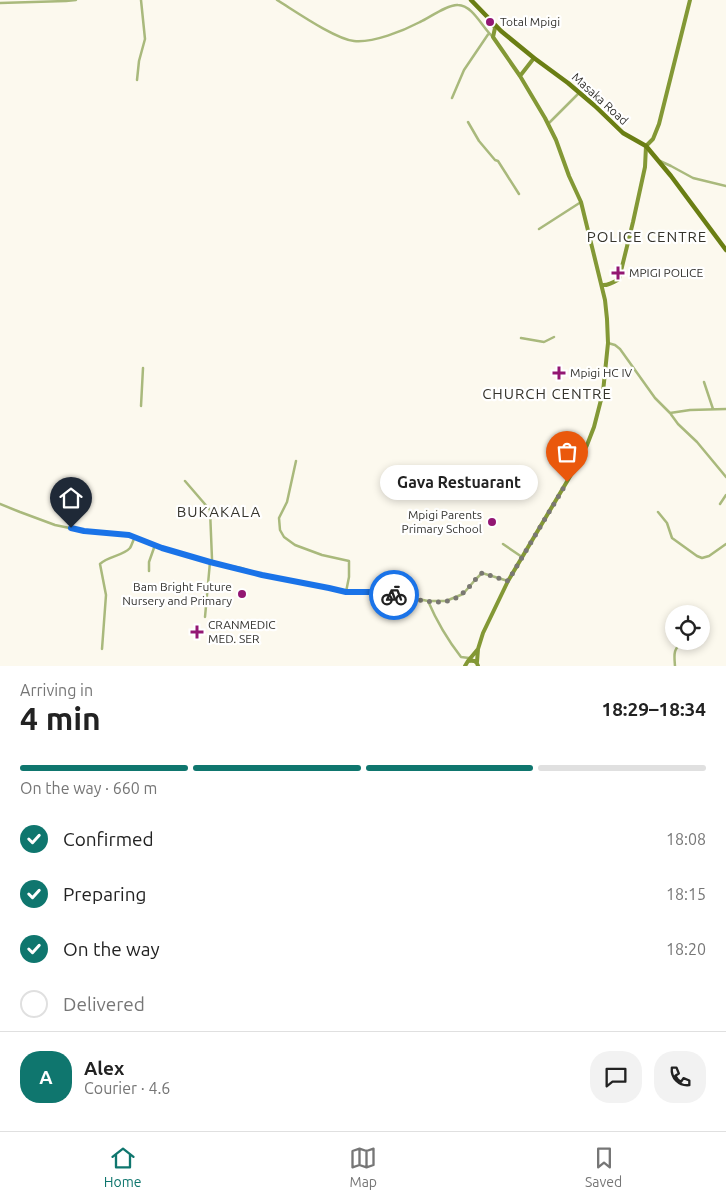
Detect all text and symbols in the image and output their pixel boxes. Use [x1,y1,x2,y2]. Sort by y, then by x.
place label: Total Mpigi [500,15,560,28]
marker: Total Mpigi [484,16,496,28]
street label: Masaka Road [570,70,631,127]
district label: POLICE CENTRE [587,228,707,245]
marker: MPIGI POLICE [611,266,625,280]
place label: MPIGI POLICE [629,266,703,279]
marker: Mpigi HC IV [552,366,566,380]
place label: Mpigi HC IV [570,366,632,379]
district label: CHURCH CENTRE [482,385,612,402]
pin [546,431,588,482]
icon: bag [553,438,581,466]
callout: Gava Restuarant [380,464,537,500]
text: Gava Restuarant [397,473,521,491]
pin [50,477,92,528]
icon: home [57,484,85,512]
district label: BUKAKALA [177,503,261,520]
place label: Mpigi Parents Primary School [402,508,482,535]
marker: Mpigi Parents Primary School [486,516,498,528]
courier [369,570,419,620]
place label: Bam Bright Future Nursery and Primary [122,580,232,607]
icon: bike [380,581,408,609]
marker: Bam Bright Future Nursery and Primary [236,588,248,600]
map controls [665,605,710,650]
button: locate [665,605,710,650]
place label: CRANMEDIC MED. SER [208,618,276,645]
marker: CRANMEDIC MED. SER [190,625,204,639]
text: Arriving in [20,681,93,699]
text: 18:29–18:34 [601,698,706,720]
text: 4 min [20,700,101,736]
text: On the way · 660 m [20,779,157,797]
icon: check [20,825,48,853]
text: Confirmed [63,828,154,850]
text: 18:08 [666,830,706,848]
icon: check [20,880,48,908]
text: Preparing [63,883,147,905]
text: 18:15 [666,885,706,903]
icon: check [20,935,48,963]
text: On the way [63,938,160,960]
text: 18:20 [666,940,706,958]
text: Delivered [63,993,145,1015]
button: chat [590,1051,642,1103]
button: phone [654,1051,706,1103]
text: Alex [84,1057,124,1079]
text: A [39,1066,53,1088]
text: Courier · 4.6 [84,1079,170,1097]
tab: Home [104,1144,142,1190]
tab: Map [349,1144,377,1190]
tab: Saved [585,1144,622,1190]

